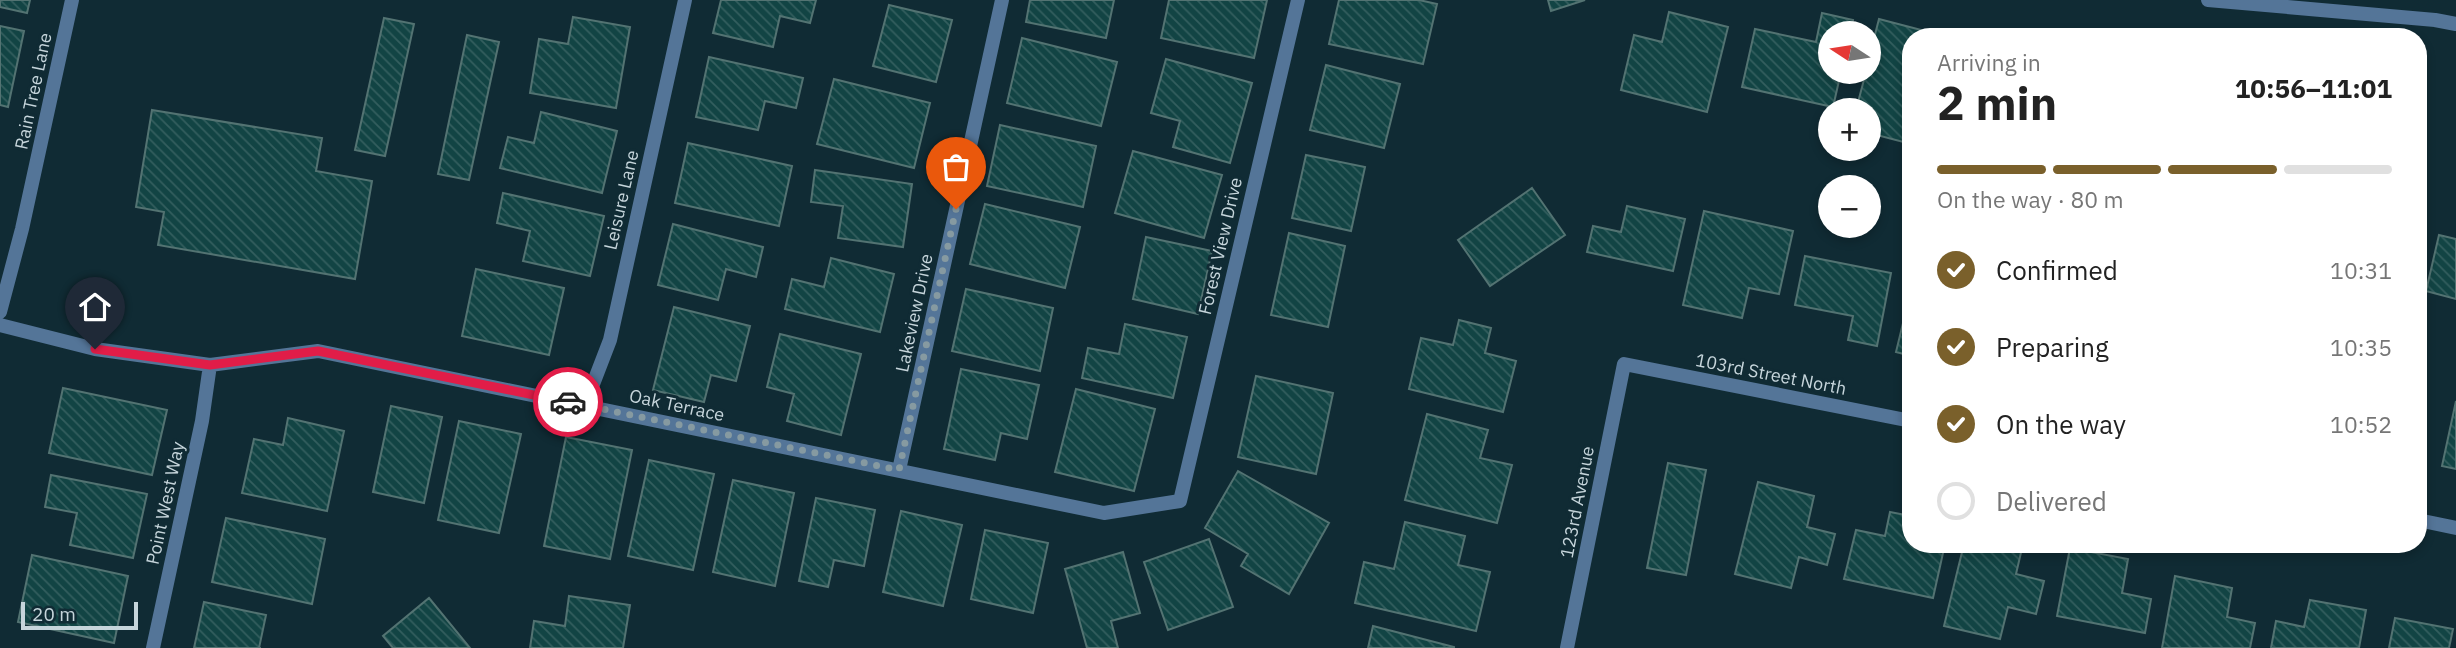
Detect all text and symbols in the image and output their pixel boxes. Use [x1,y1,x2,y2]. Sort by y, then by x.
north arrow [1818,21,1881,84]
map controls [1818,21,1881,238]
street label: Rain Tree Lane [9,30,57,151]
text: Arriving in [1937,47,2041,77]
text: 10:56–11:01 [2235,71,2392,105]
text: 2 min [1937,73,2057,133]
button: + [1818,98,1881,161]
pin [926,137,986,209]
street label: Leisure Lane [598,148,644,252]
icon: bag [937,148,975,186]
street label: Forest View Drive [1193,175,1247,317]
button: − [1818,175,1881,238]
text: On the way · 80 m [1937,184,2124,214]
icon: check [1937,251,1975,289]
street label: Lakeview Drive [890,252,938,374]
text: Confirmed [1996,253,2118,287]
text: 10:31 [2330,255,2392,285]
pin [65,277,125,349]
icon: home [76,288,114,326]
icon: check [1937,328,1975,366]
text: Preparing [1996,330,2109,364]
text: 10:35 [2330,332,2392,362]
street label: 103rd Street North [1694,348,1848,400]
courier [533,367,603,437]
icon: car [549,383,587,421]
street label: Oak Terrace [627,384,727,426]
icon: check [1937,405,1975,443]
text: On the way [1996,407,2126,441]
text: 10:52 [2330,409,2392,439]
street label: Point West Way [141,439,189,567]
street label: 123rd Avenue [1555,444,1599,560]
text: Delivered [1996,484,2107,518]
scale bar [21,599,138,631]
text: 20 m [32,602,76,626]

